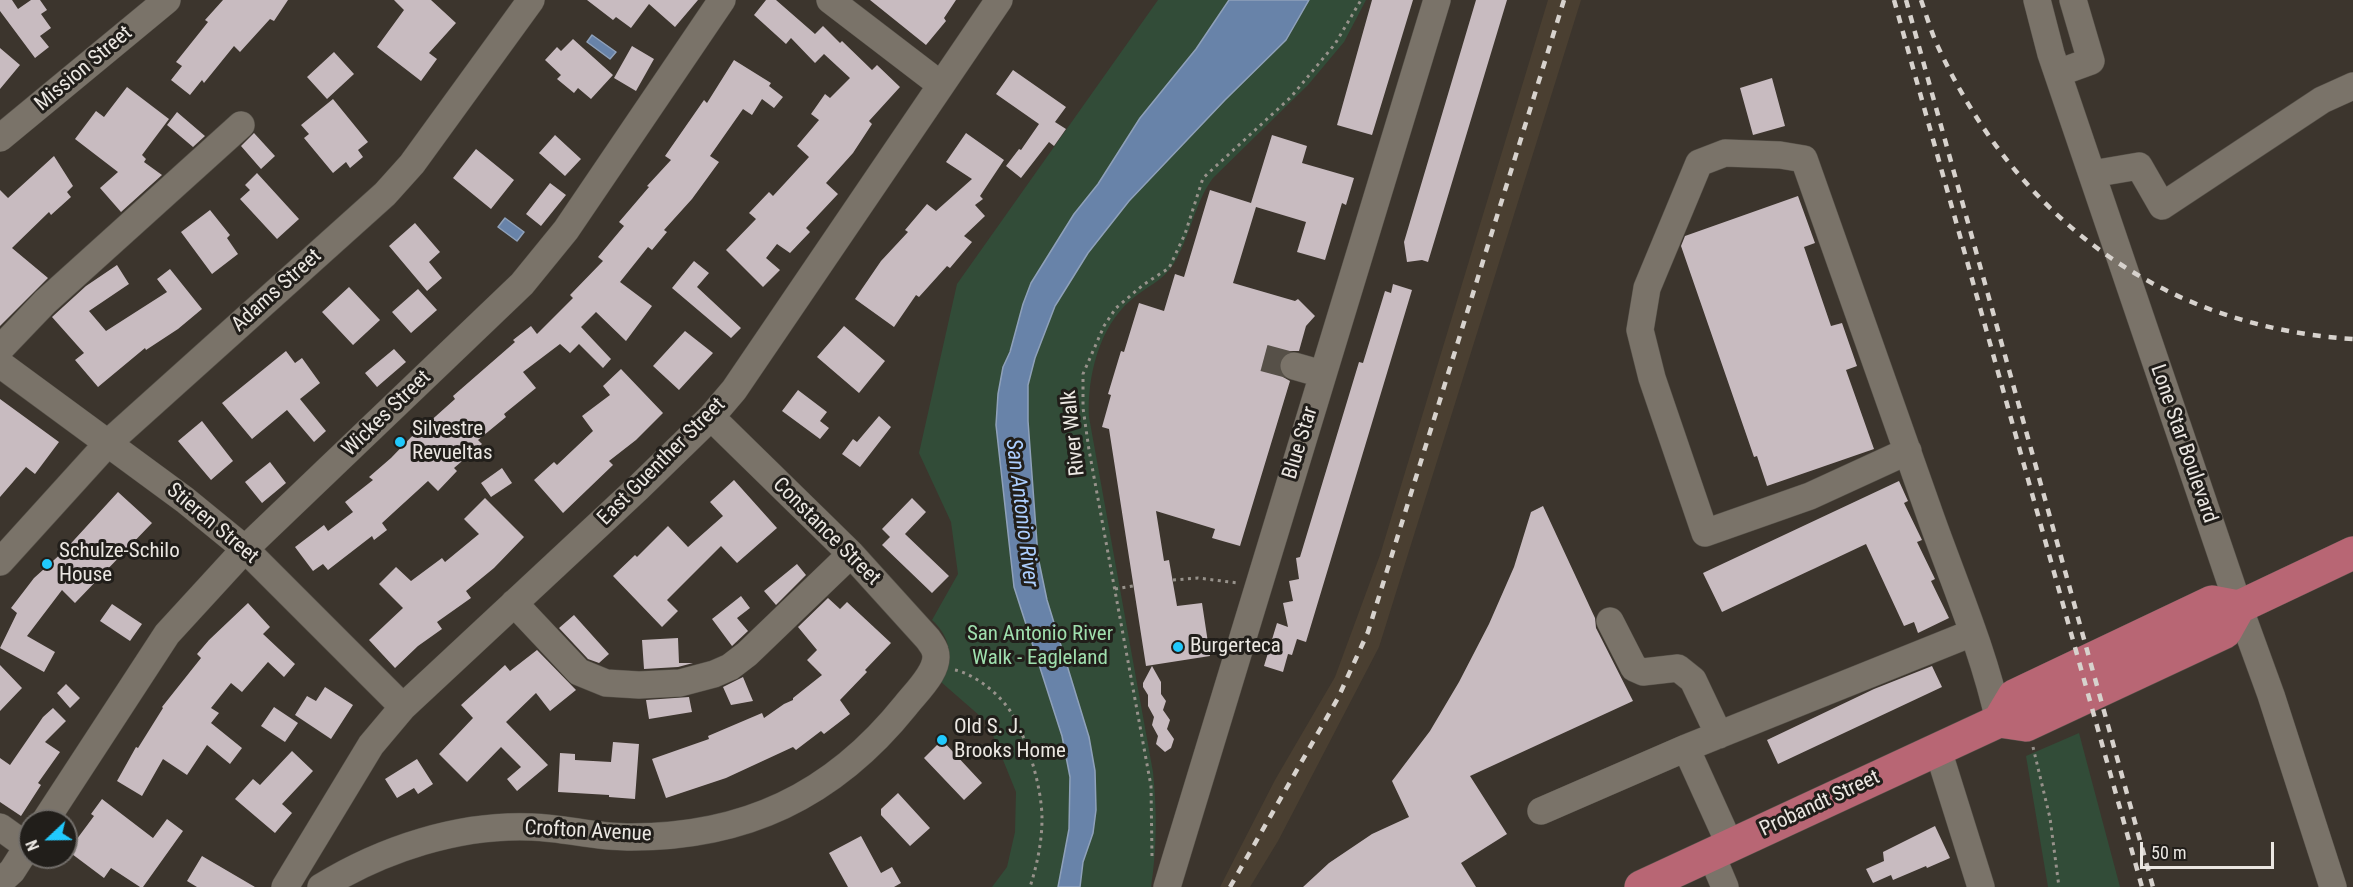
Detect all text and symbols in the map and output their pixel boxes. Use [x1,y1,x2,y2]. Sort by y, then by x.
street label: Mission Street [30,21,138,117]
street label: Adams Street [227,244,327,338]
street label: Lone Star Boulevard [2144,361,2222,527]
street label: Wickes Street [338,366,436,462]
street label: River Walk [1057,389,1091,477]
street label: East Guenther Street [593,393,731,531]
street label: Blue Star [1278,404,1324,482]
place label: Silvestre Revueltas [412,417,493,467]
marker: Silvestre Revueltas [393,435,407,449]
water label: San Antonio River [999,438,1043,588]
street label: Constance Street [767,473,885,591]
street label: Stieren Street [161,478,263,570]
place label: Schulze-Schilo House [59,539,180,589]
marker: Schulze-Schilo House [40,557,54,571]
park label: San Antonio River Walk - Eagleland [967,622,1113,672]
place label: Burgerteca [1190,634,1281,660]
marker: Burgerteca [1171,640,1185,654]
place label: Old S. J. Brooks Home [954,715,1066,765]
marker: Old S. J. Brooks Home [935,733,949,747]
street label: Probandt Street [1756,765,1884,843]
north arrow [18,809,78,869]
street label: Crofton Avenue [524,816,652,848]
scale bar [2143,830,2276,868]
text: N [22,837,43,853]
text: 50 m [2151,842,2186,863]

